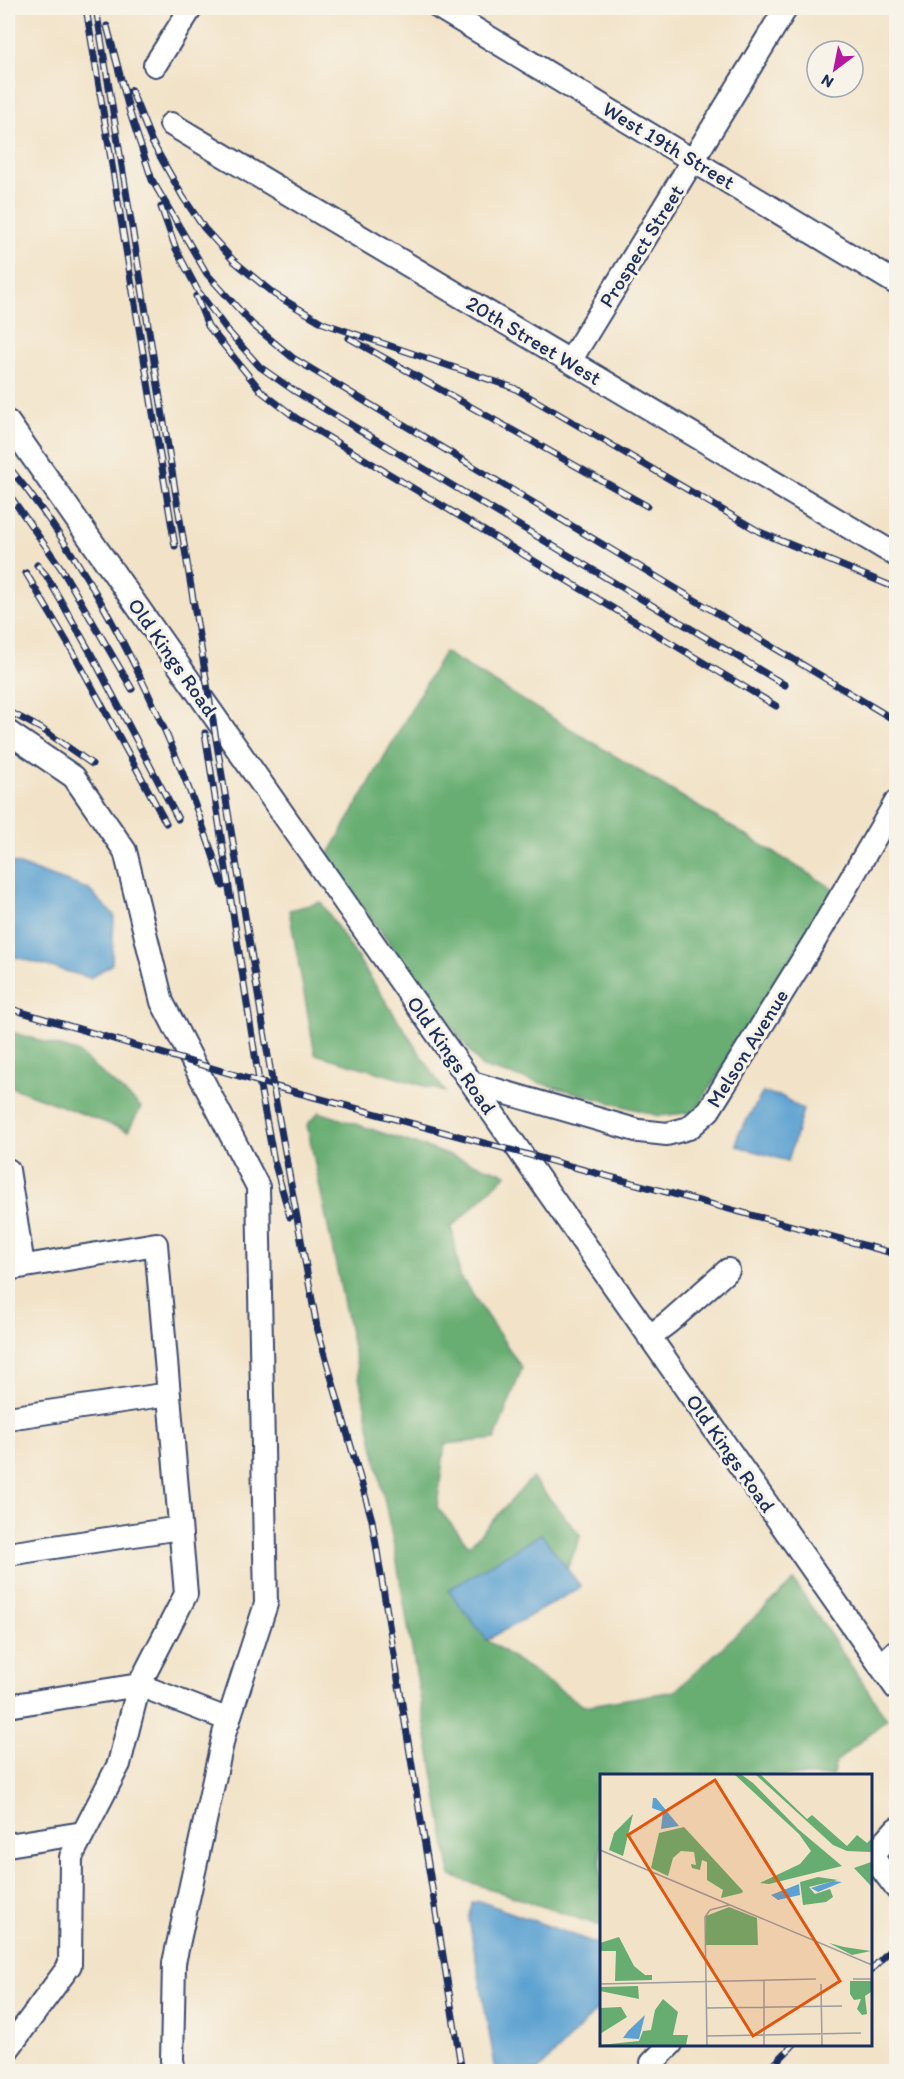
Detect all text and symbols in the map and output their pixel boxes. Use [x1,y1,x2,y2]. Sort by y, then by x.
north arrow [805,39,865,99]
text: N [818,70,837,92]
street label: West 19th Street [598,96,740,194]
street label: Prospect Street [593,180,689,312]
street label: 20th Street West [462,290,606,390]
street label: Old Kings Road [123,593,223,721]
street label: Melson Avenue [701,984,793,1112]
street label: Old Kings Road [402,991,502,1119]
street label: Old Kings Road [681,1389,781,1517]
inset map [600,1774,871,2046]

